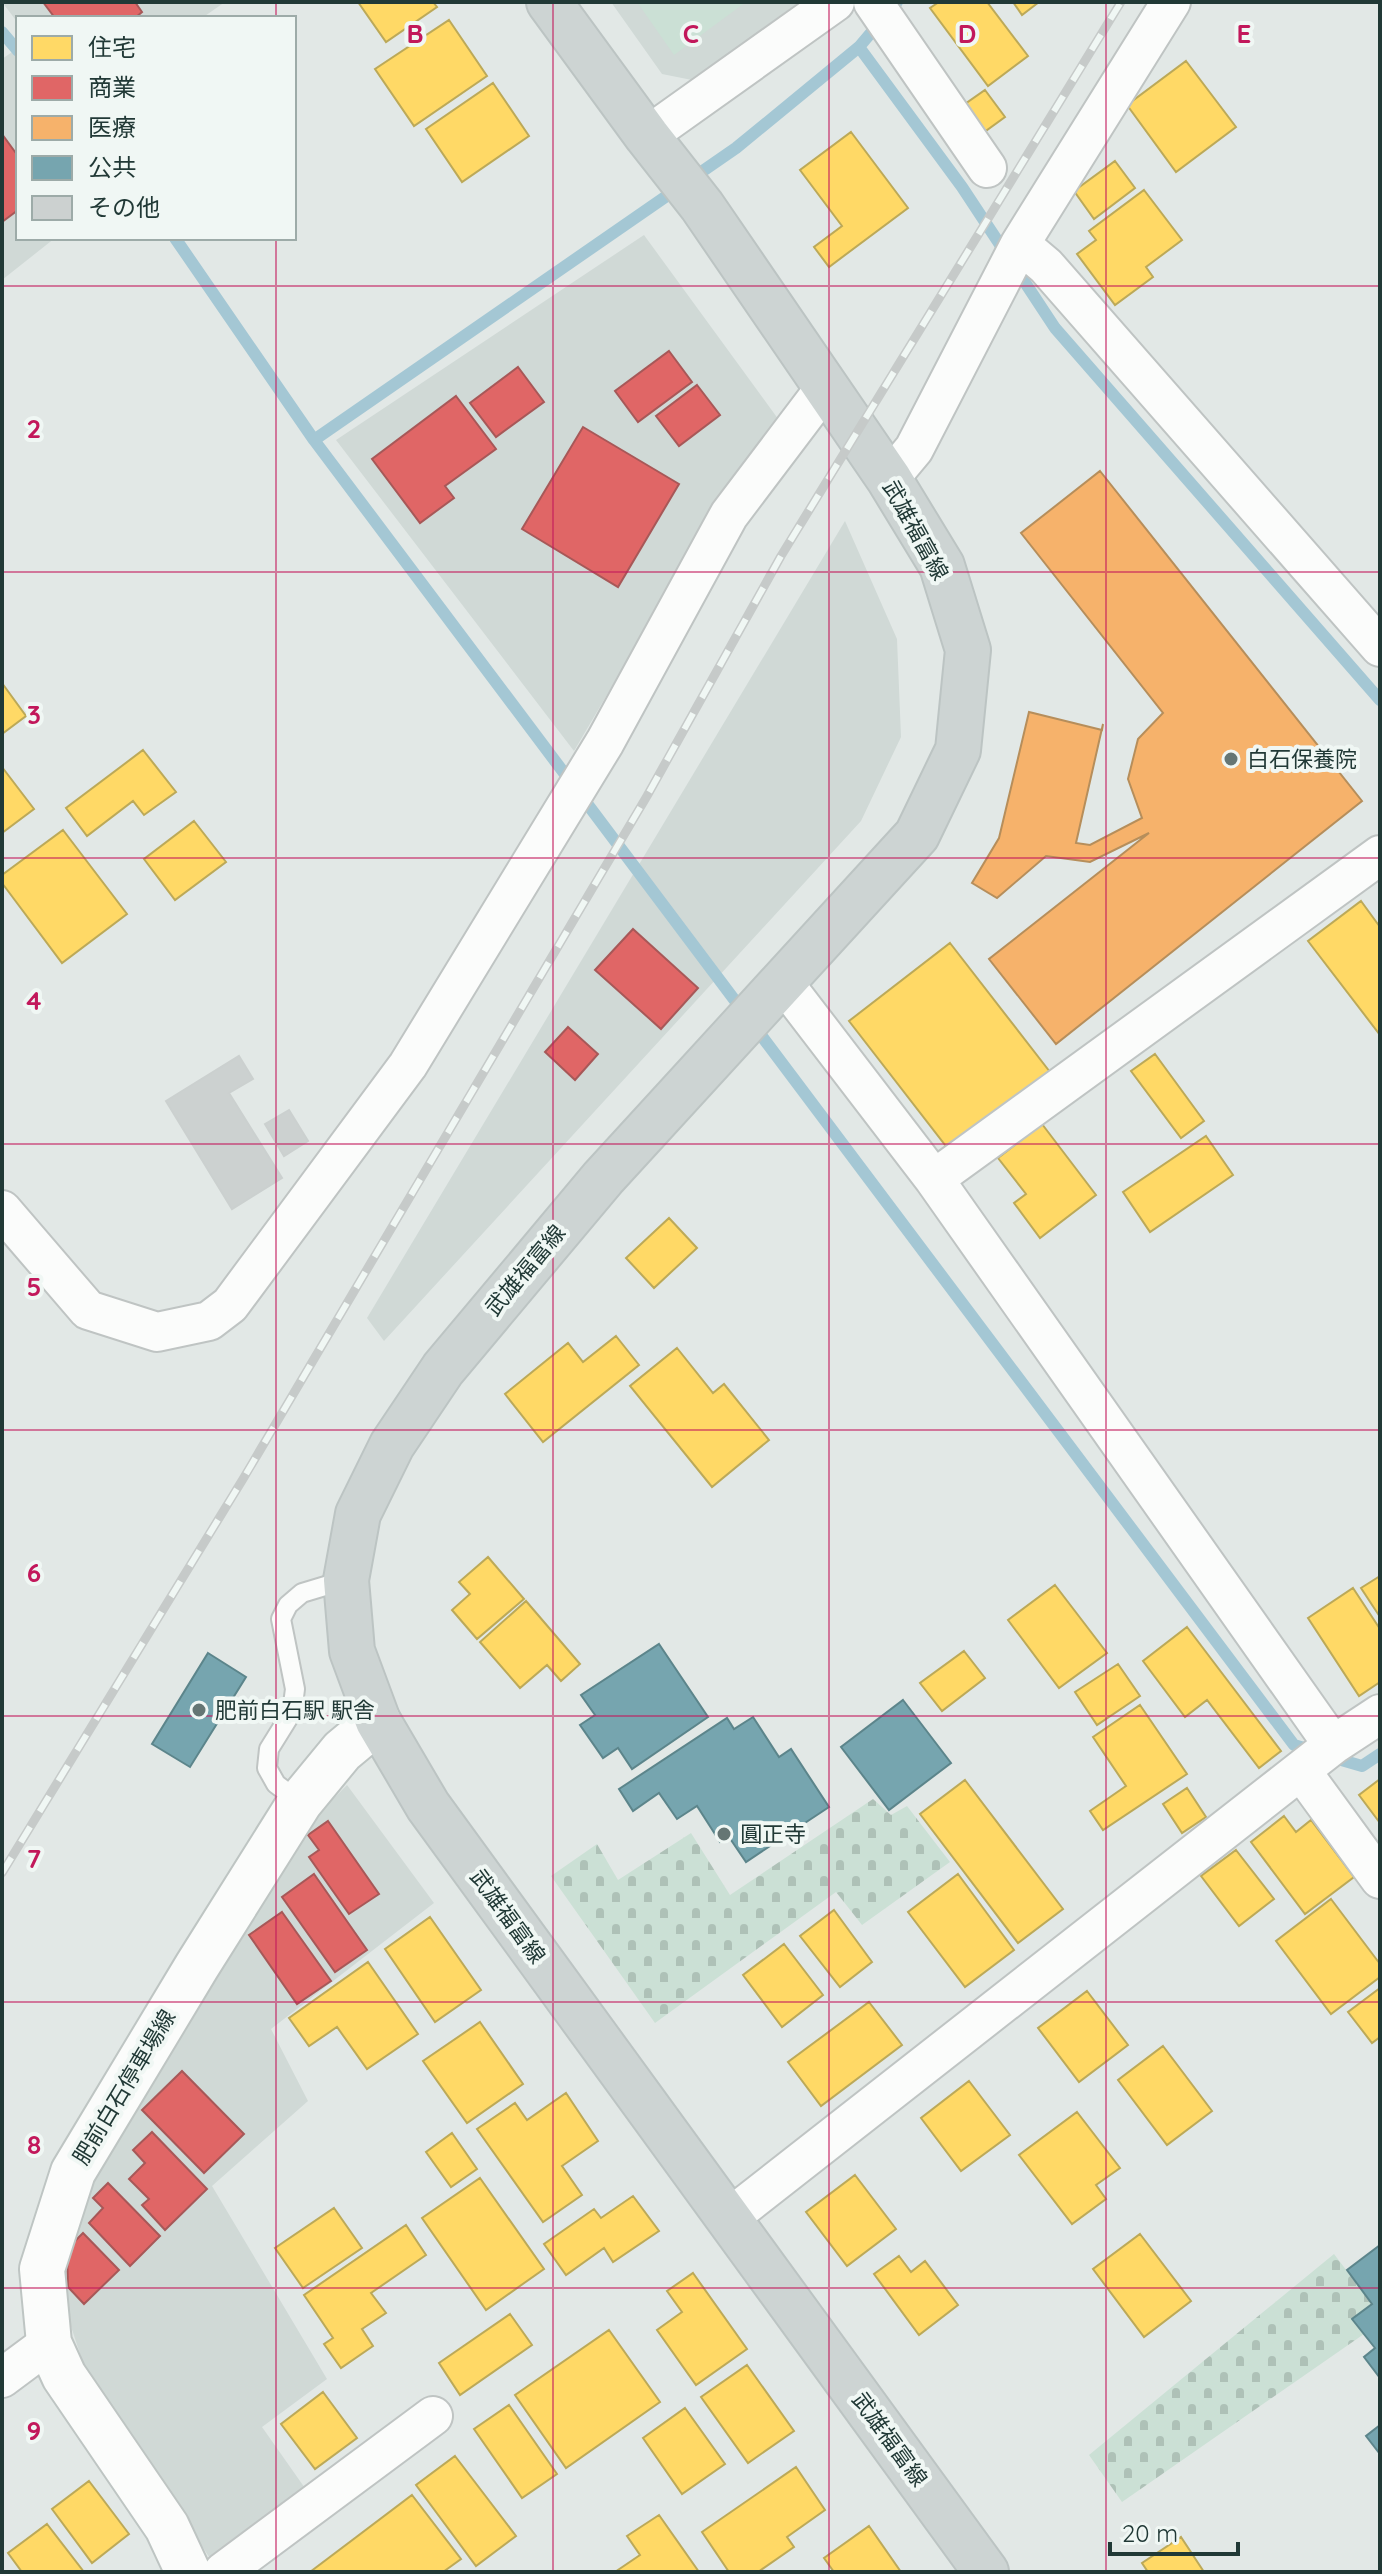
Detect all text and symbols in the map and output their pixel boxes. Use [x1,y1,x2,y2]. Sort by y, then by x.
legend [16,16,296,240]
text: B [406,17,424,50]
text: C [683,17,699,50]
text: D [958,17,976,50]
text: E [1237,17,1251,50]
text: 住宅 [88,32,136,62]
text: 商業 [88,72,136,102]
text: 医療 [88,112,136,142]
text: 公共 [88,152,136,182]
text: その他 [88,192,160,222]
text: 2 [27,412,41,445]
street label: 武雄福富線 [877,475,955,585]
text: 3 [27,698,41,731]
place label: 白石保養院 [1247,745,1357,773]
marker: 白石保養院 [1222,750,1240,768]
text: 4 [26,984,42,1017]
street label: 武雄福富線 [479,1219,571,1321]
text: 5 [27,1270,41,1303]
text: 6 [27,1556,41,1589]
place label: 肥前白石駅 駅舎 [215,1696,375,1724]
marker: 肥前白石駅 駅舎 [190,1701,208,1719]
place label: 圓正寺 [740,1820,806,1848]
marker: 圓正寺 [715,1825,733,1843]
text: 7 [27,1842,41,1875]
street label: 武雄福富線 [464,1863,552,1969]
street label: 肥前白石停車場線 [67,2004,181,2170]
text: 8 [27,2128,41,2161]
street label: 武雄福富線 [846,2386,934,2492]
text: 9 [27,2414,41,2447]
scale bar [1110,2506,1238,2556]
text: 20 m [1122,2518,1178,2548]

